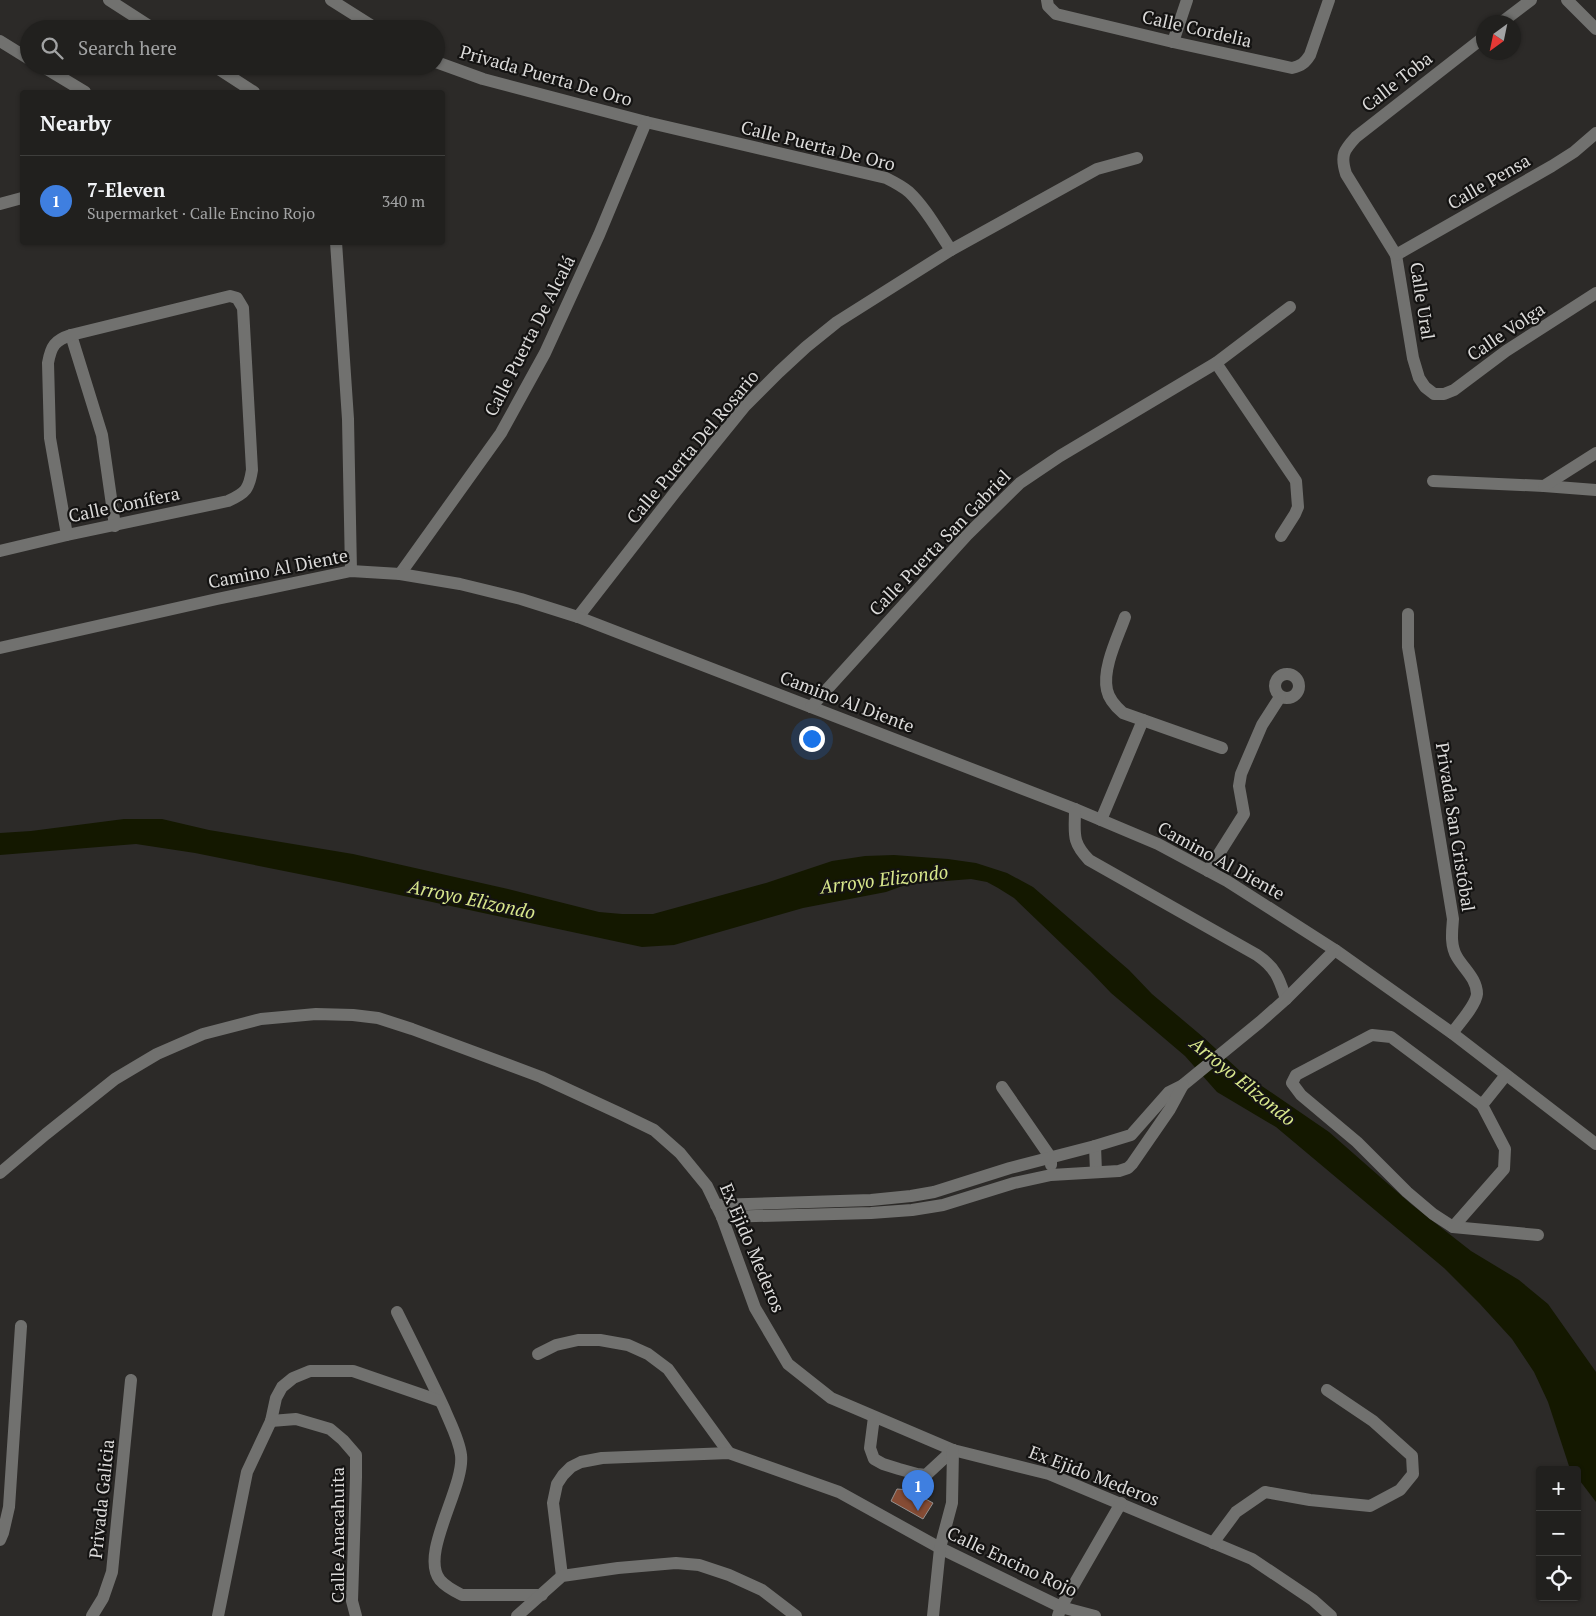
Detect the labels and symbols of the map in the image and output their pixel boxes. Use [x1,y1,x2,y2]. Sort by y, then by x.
street label: Calle Cordelia [1140,4,1254,52]
north arrow [1476,15,1521,60]
street label: Privada Puerta De Oro [457,39,635,111]
street label: Calle Toba [1356,46,1437,116]
street label: Calle Puerta De Oro [738,114,898,176]
street label: Calle Pensa [1443,148,1534,214]
street label: Calle Puerta De Alcalá [478,251,580,420]
street label: Calle Ural [1405,260,1441,341]
street label: Calle Volga [1462,296,1549,366]
street label: Calle Puerta Del Rosario [621,364,764,528]
street label: Calle Puerta San Gabriel [863,464,1015,620]
street label: Calle Conífera [66,481,182,528]
street label: Camino Al Diente [206,543,350,593]
street label: Camino Al Diente [777,664,918,738]
your location [799,726,825,752]
street label: Privada San Cristóbal [1431,740,1481,913]
street label: Camino Al Diente [1154,815,1289,905]
water label: Arroyo Elizondo [817,858,950,899]
water label: Arroyo Elizondo [405,873,538,924]
water label: Arroyo Elizondo [1184,1030,1301,1131]
street label: Ex Ejido Mederos [715,1179,791,1316]
street label: Privada Galicia [83,1438,119,1560]
street label: Ex Ejido Mederos [1026,1439,1163,1511]
street label: Calle Anacahuita [325,1467,349,1603]
pin: 1 [902,1470,934,1511]
street label: Calle Encino Rojo [943,1520,1082,1602]

